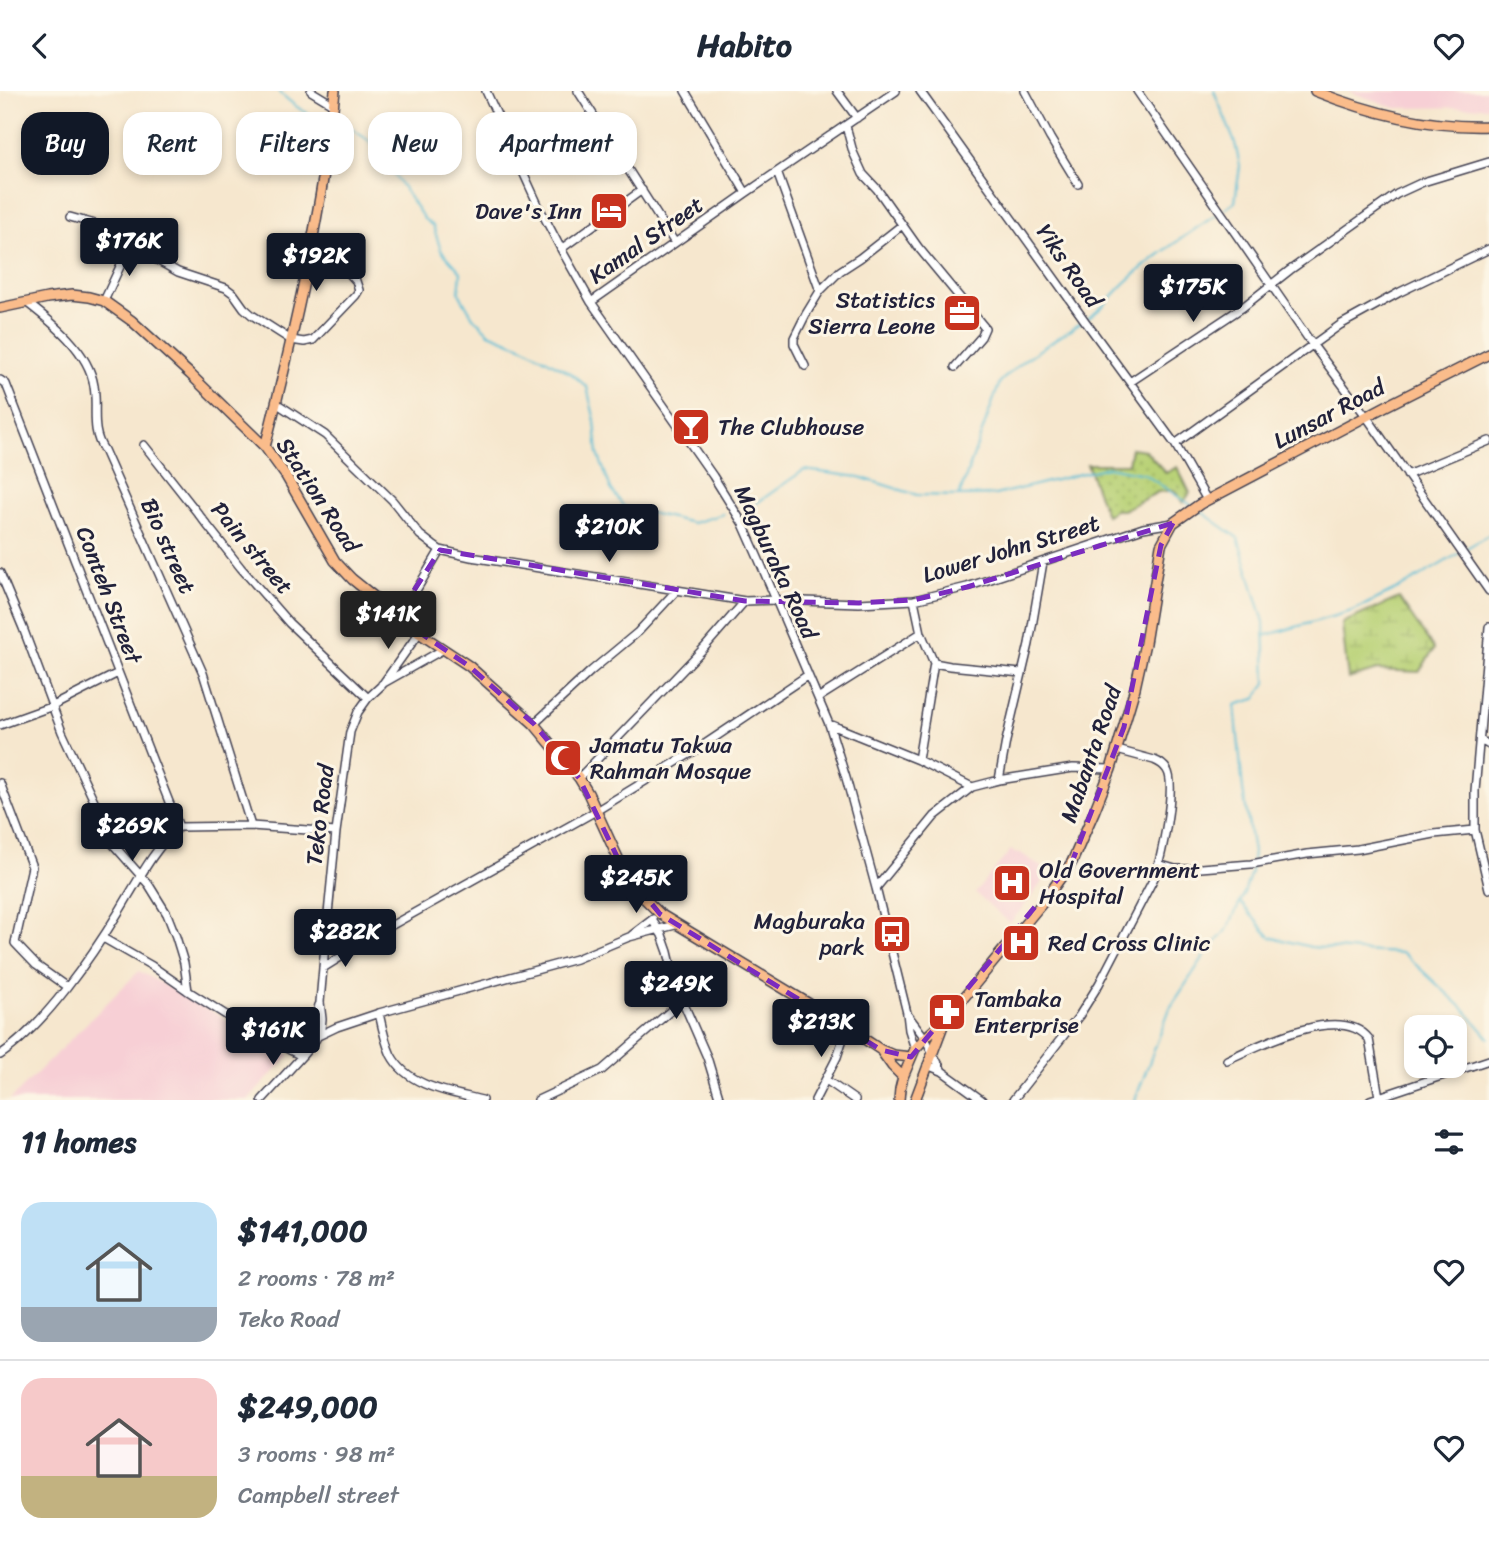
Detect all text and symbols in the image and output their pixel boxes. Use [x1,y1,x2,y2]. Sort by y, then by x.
text: Habito [697,17,792,74]
icon: back [21,27,59,65]
icon: heart [1430,27,1468,65]
chip: Buy [21,112,109,175]
chip: Rent [123,112,222,175]
chip: Filters [236,112,354,175]
chip: New [368,112,462,175]
chip: Apartment [476,112,637,175]
street label: Kamal Street [580,185,712,295]
hotel icon: Dave's Inn [588,190,630,232]
place label: Dave's Inn [475,191,582,232]
street label: Yiks Road [1025,215,1114,319]
pin: $176K [80,219,178,278]
text: $176K [96,220,162,261]
pin: $192K [267,233,365,293]
text: $192K [283,235,349,276]
pin: $175K [1144,265,1242,324]
text: $175K [1160,266,1226,307]
place label: Statistics Sierra Leone [808,280,936,347]
office icon: Statistics Sierra Leone [941,292,983,334]
street label: Lunsar Road [1266,366,1394,461]
bar icon: The Clubhouse [670,406,712,448]
place label: The Clubhouse [718,407,865,448]
street label: Station Road [265,429,372,563]
street label: Magburaka Road [722,478,831,648]
street label: Bio street [129,491,207,601]
street label: Pain street [200,492,304,604]
street label: Lower John Street [917,503,1105,595]
pin: $210K [560,505,658,564]
text: $210K [575,506,643,547]
street label: Conteh Street [64,520,155,671]
pin: $141K [339,591,437,651]
text: $141K [356,593,420,634]
street label: Mabanta Road [1048,678,1134,828]
place label: Jamatu Takwa Rahman Mosque [589,725,752,792]
mosque icon: Jamatu Takwa Rahman Mosque [542,737,584,779]
street label: Teko Road [293,760,347,868]
pin: $269K [83,803,181,863]
text: $269K [97,805,167,846]
place label: Old Government Hospital [1039,850,1200,917]
pin: $245K [587,855,685,915]
text: $245K [600,857,672,898]
hospital icon: Old Government Hospital [991,862,1033,904]
place label: Magburaka park [754,901,865,968]
pin: $282K [296,909,394,969]
text: $282K [310,911,380,952]
bus stop icon: Magburaka park [871,913,913,955]
hospital icon: Red Cross Clinic [1000,922,1042,964]
place label: Red Cross Clinic [1048,923,1211,964]
pin: $249K [627,961,725,1021]
text: $249K [640,963,712,1004]
place label: Tambaka Enterprise [974,979,1079,1046]
pharmacy icon: Tambaka Enterprise [926,991,968,1033]
pin: $213K [772,999,870,1059]
text: $213K [788,1001,854,1042]
pin: $161K [224,1007,322,1067]
text: $161K [242,1009,304,1050]
map controls [1404,1015,1467,1078]
button: locate [1404,1015,1467,1078]
text: 11 homes [21,1115,136,1169]
icon: filters [1430,1123,1468,1161]
text: $141,000 [238,1204,368,1258]
icon: home [77,1230,161,1314]
icon: heart [1430,1253,1468,1291]
text: 2 rooms · 78 m² [238,1258,395,1299]
text: Teko Road [238,1299,339,1340]
text: $249,000 [238,1380,378,1434]
icon: home [77,1406,161,1490]
icon: heart [1430,1429,1468,1467]
text: 3 rooms · 98 m² [238,1434,395,1475]
text: Campbell street [238,1475,399,1516]

